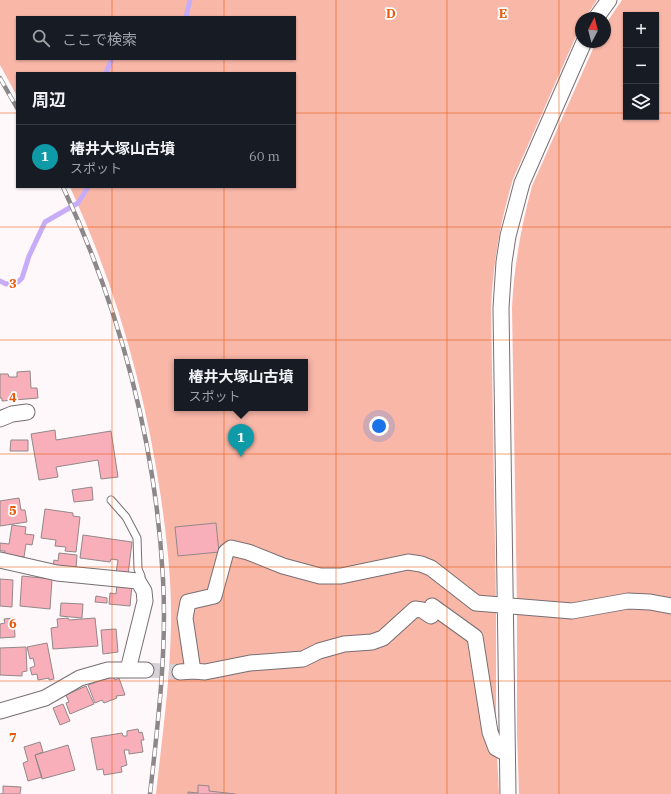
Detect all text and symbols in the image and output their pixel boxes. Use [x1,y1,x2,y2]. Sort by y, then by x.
text: D [386,5,396,22]
text: E [499,5,507,22]
north arrow [575,12,611,48]
map controls [623,12,659,120]
button: + [623,12,659,48]
search box [16,16,296,60]
icon: search [30,27,52,49]
text: ここで検索 [62,30,137,49]
button: − [623,48,659,84]
button: layers [623,84,659,120]
text: 周辺 [32,89,66,111]
text: 椿井大塚山古墳 [70,139,175,158]
text: 1 [41,148,49,165]
text: 60 m [249,148,280,165]
text: スポット [70,160,122,177]
text: 3 [9,275,17,292]
popup [174,359,308,411]
text: 椿井大塚山古墳 [188,367,294,386]
text: スポット [188,388,241,405]
text: 4 [9,389,17,406]
your location [369,416,389,436]
pin: 1 [228,424,254,457]
text: 5 [9,502,17,519]
text: 6 [9,615,17,632]
text: 7 [9,729,17,746]

